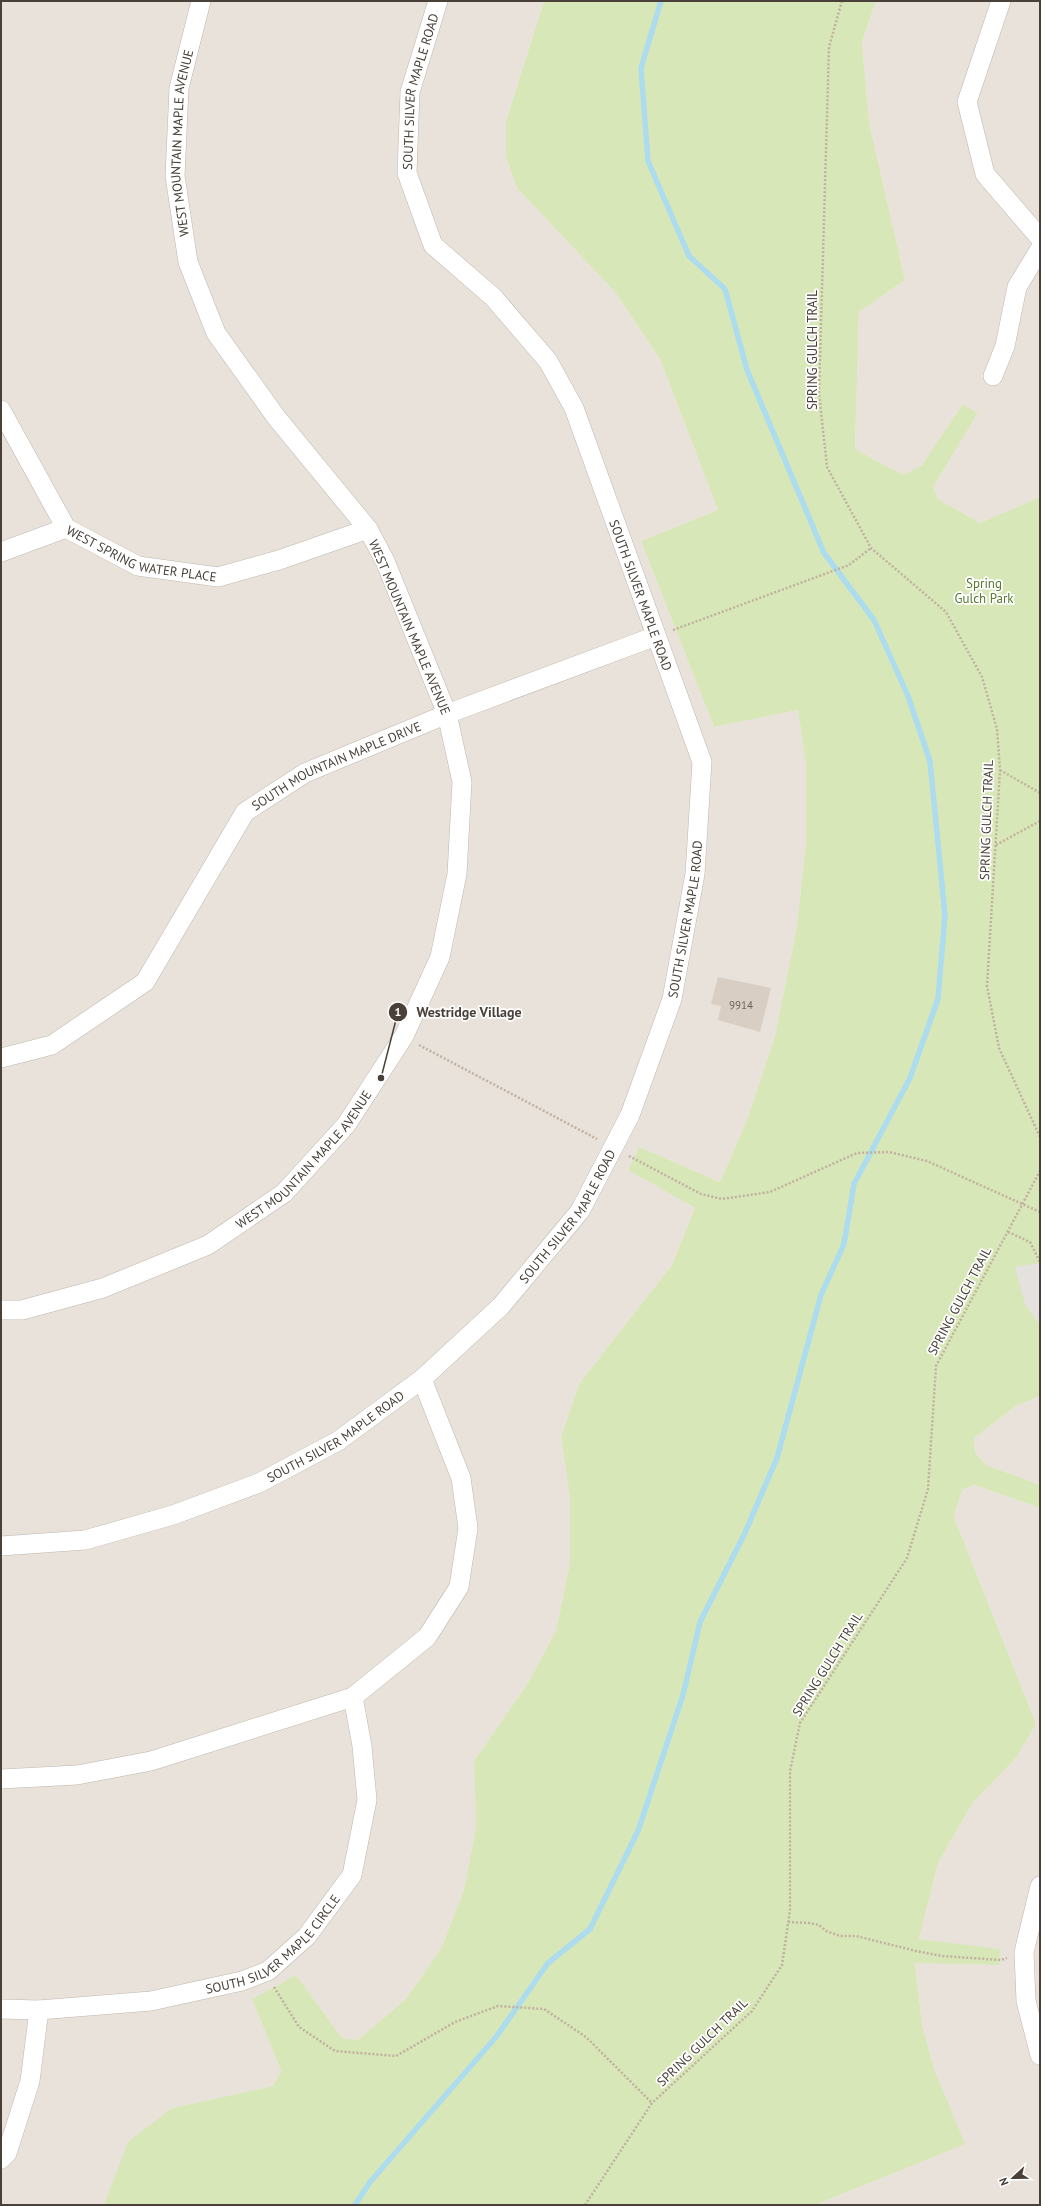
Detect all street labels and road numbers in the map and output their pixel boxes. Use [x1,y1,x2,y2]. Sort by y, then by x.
street label: SOUTH SILVER MAPLE ROAD [399,11,443,170]
street label: WEST MOUNTAIN MAPLE AVENUE [167,48,197,238]
street label: SPRING GULCH TRAIL [804,290,821,410]
street label: SOUTH SILVER MAPLE ROAD [605,517,676,673]
street label: WEST SPRING WATER PLACE [63,522,218,586]
street label: WEST MOUNTAIN MAPLE AVENUE [365,537,454,717]
street label: SOUTH MOUNTAIN MAPLE DRIVE [248,718,424,814]
street label: SPRING GULCH TRAIL [976,759,997,880]
street label: SOUTH SILVER MAPLE ROAD [664,840,706,1000]
street label: WEST MOUNTAIN MAPLE AVENUE [233,1087,375,1233]
street label: SOUTH SILVER MAPLE ROAD [515,1147,620,1287]
street label: SPRING GULCH TRAIL [924,1244,995,1358]
street label: SOUTH SILVER MAPLE ROAD [264,1387,408,1486]
street label: SPRING GULCH TRAIL [788,1609,867,1720]
street label: SOUTH SILVER MAPLE CIRCLE [204,1891,344,1998]
street label: SPRING GULCH TRAIL [653,1994,752,2090]

